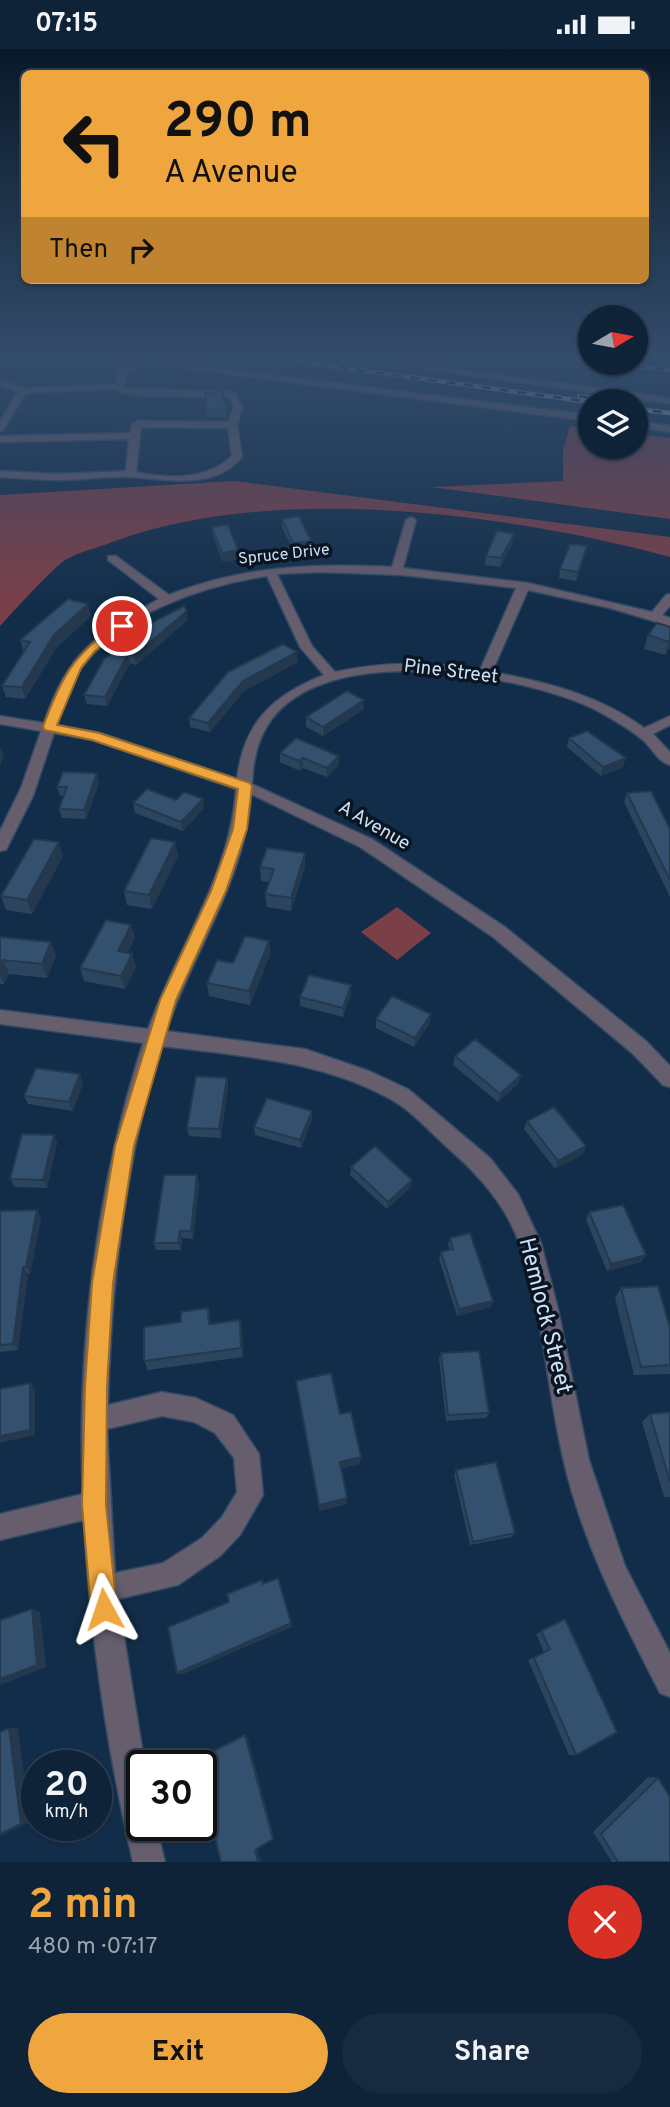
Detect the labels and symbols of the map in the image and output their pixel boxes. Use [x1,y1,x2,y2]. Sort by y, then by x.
north arrow [578,305,648,375]
street label: Spruce Drive [237,540,331,570]
pin [92,596,152,656]
street label: Pine Street [403,654,499,690]
street label: A Avenue [334,796,414,856]
street label: Hemlock Street [511,1235,577,1397]
position arrow [67,1572,141,1646]
speed limit sign: 30 [126,1750,217,1841]

